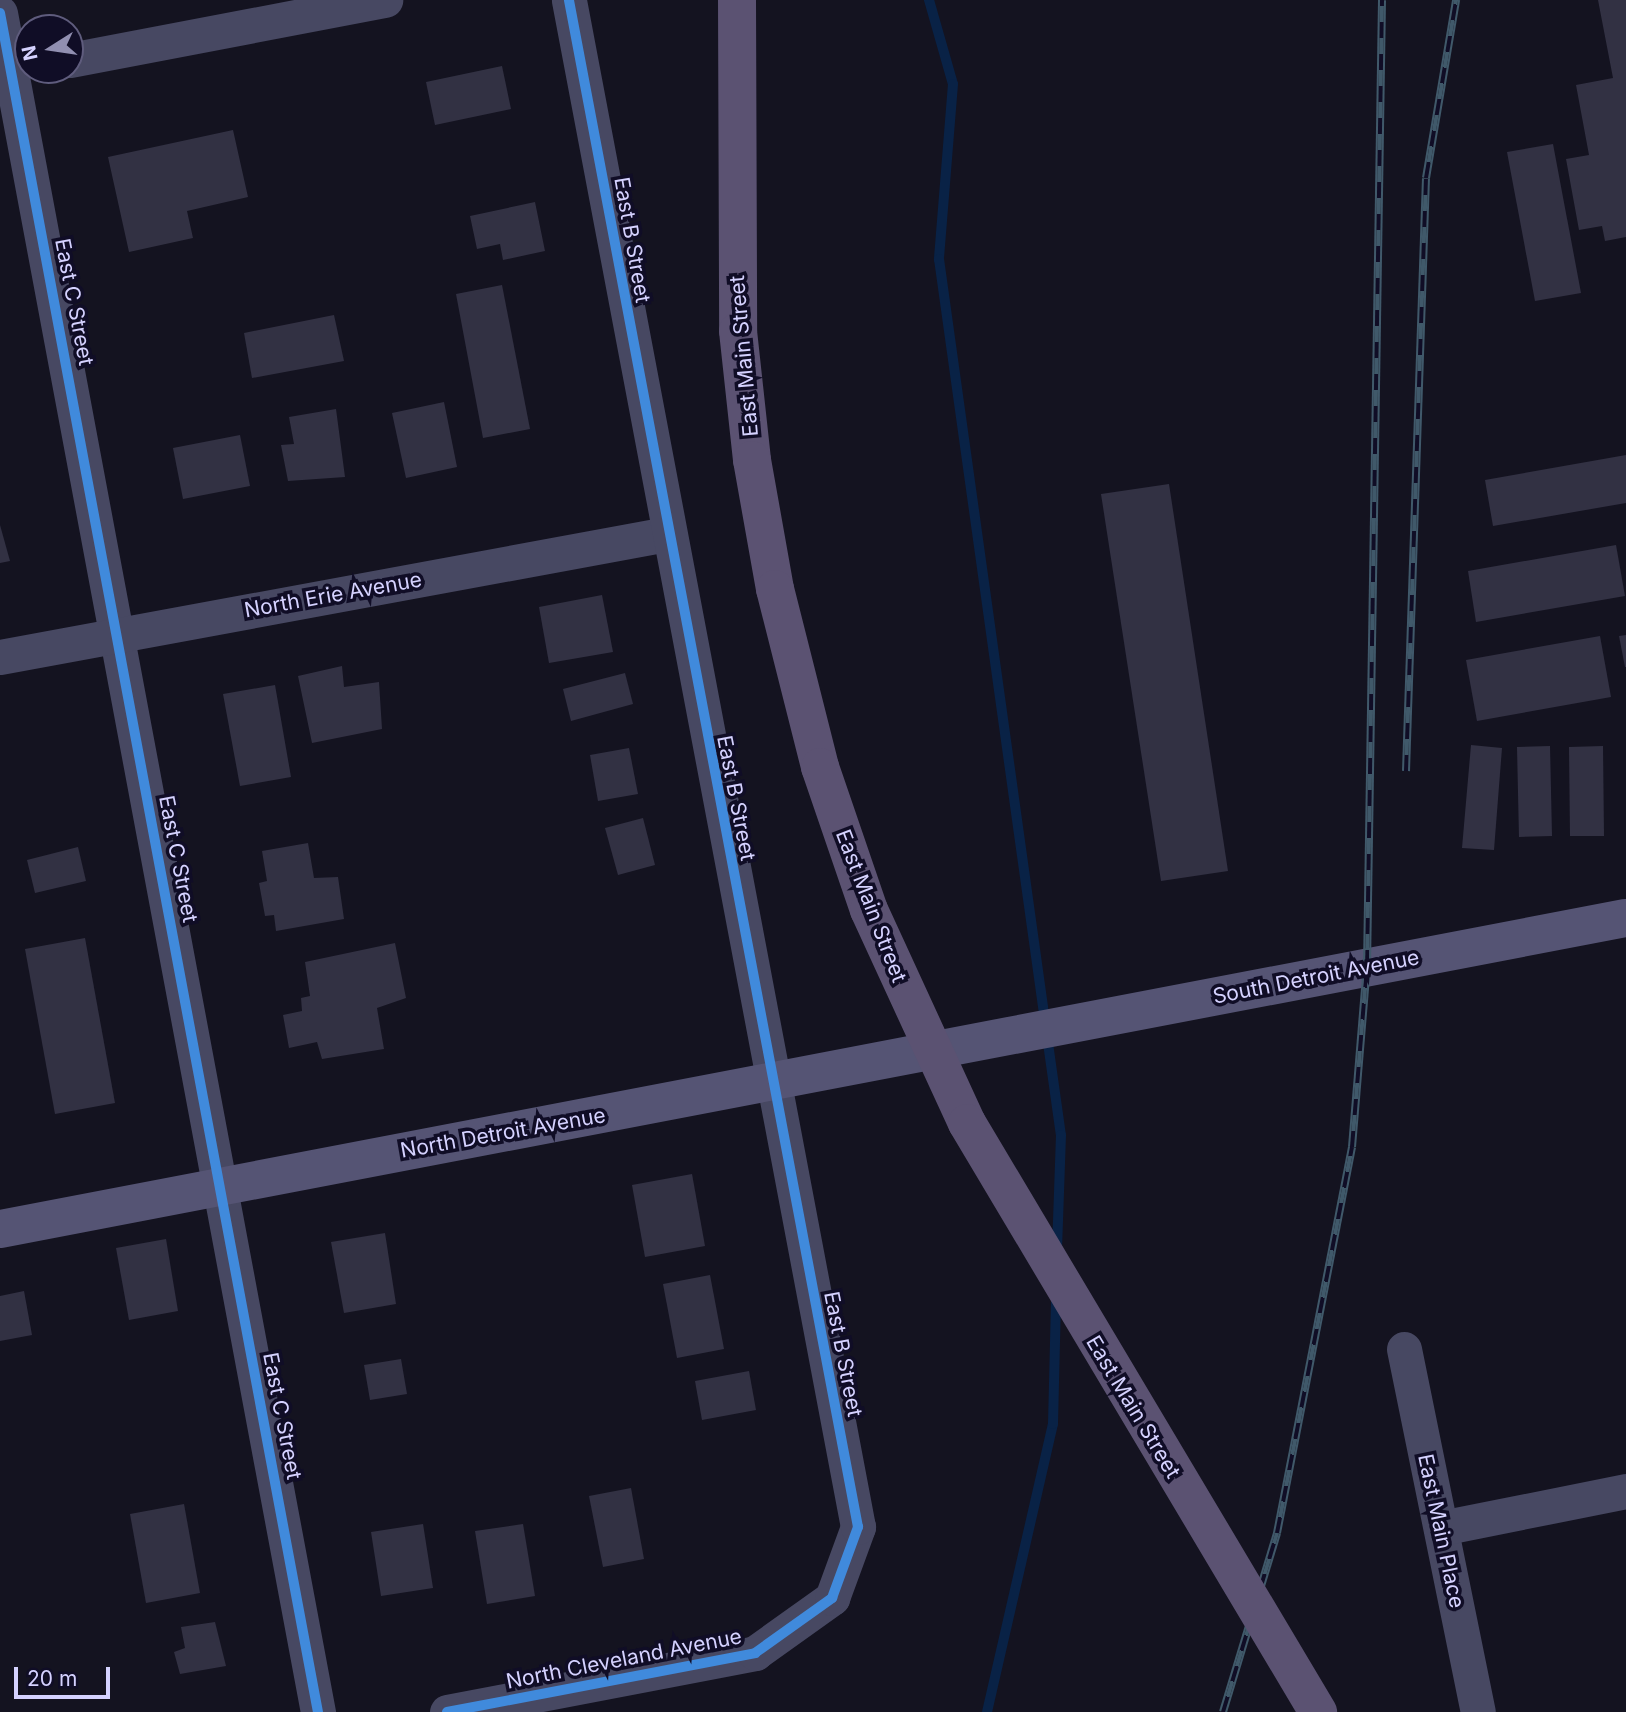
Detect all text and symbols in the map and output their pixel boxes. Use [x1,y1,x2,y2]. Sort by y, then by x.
north arrow [14,14,84,84]
text: N [17,44,43,63]
street label: East B Street [609,175,655,305]
street label: East C Street [49,236,99,368]
street label: East Main Street [724,274,764,438]
street label: North Erie Avenue [242,567,424,623]
street label: East B Street [711,733,761,863]
street label: East C Street [153,793,203,925]
street label: East Main Street [830,826,912,986]
street label: South Detroit Avenue [1211,945,1421,1009]
street label: North Detroit Avenue [398,1103,608,1163]
street label: East B Street [818,1289,868,1419]
street label: East Main Street [1081,1331,1185,1483]
street label: East C Street [257,1350,307,1482]
street label: East Main Place [1412,1452,1470,1610]
street label: North Cleveland Avenue [504,1624,744,1694]
scale bar [18,1652,114,1696]
text: 20 m [27,1666,77,1691]

